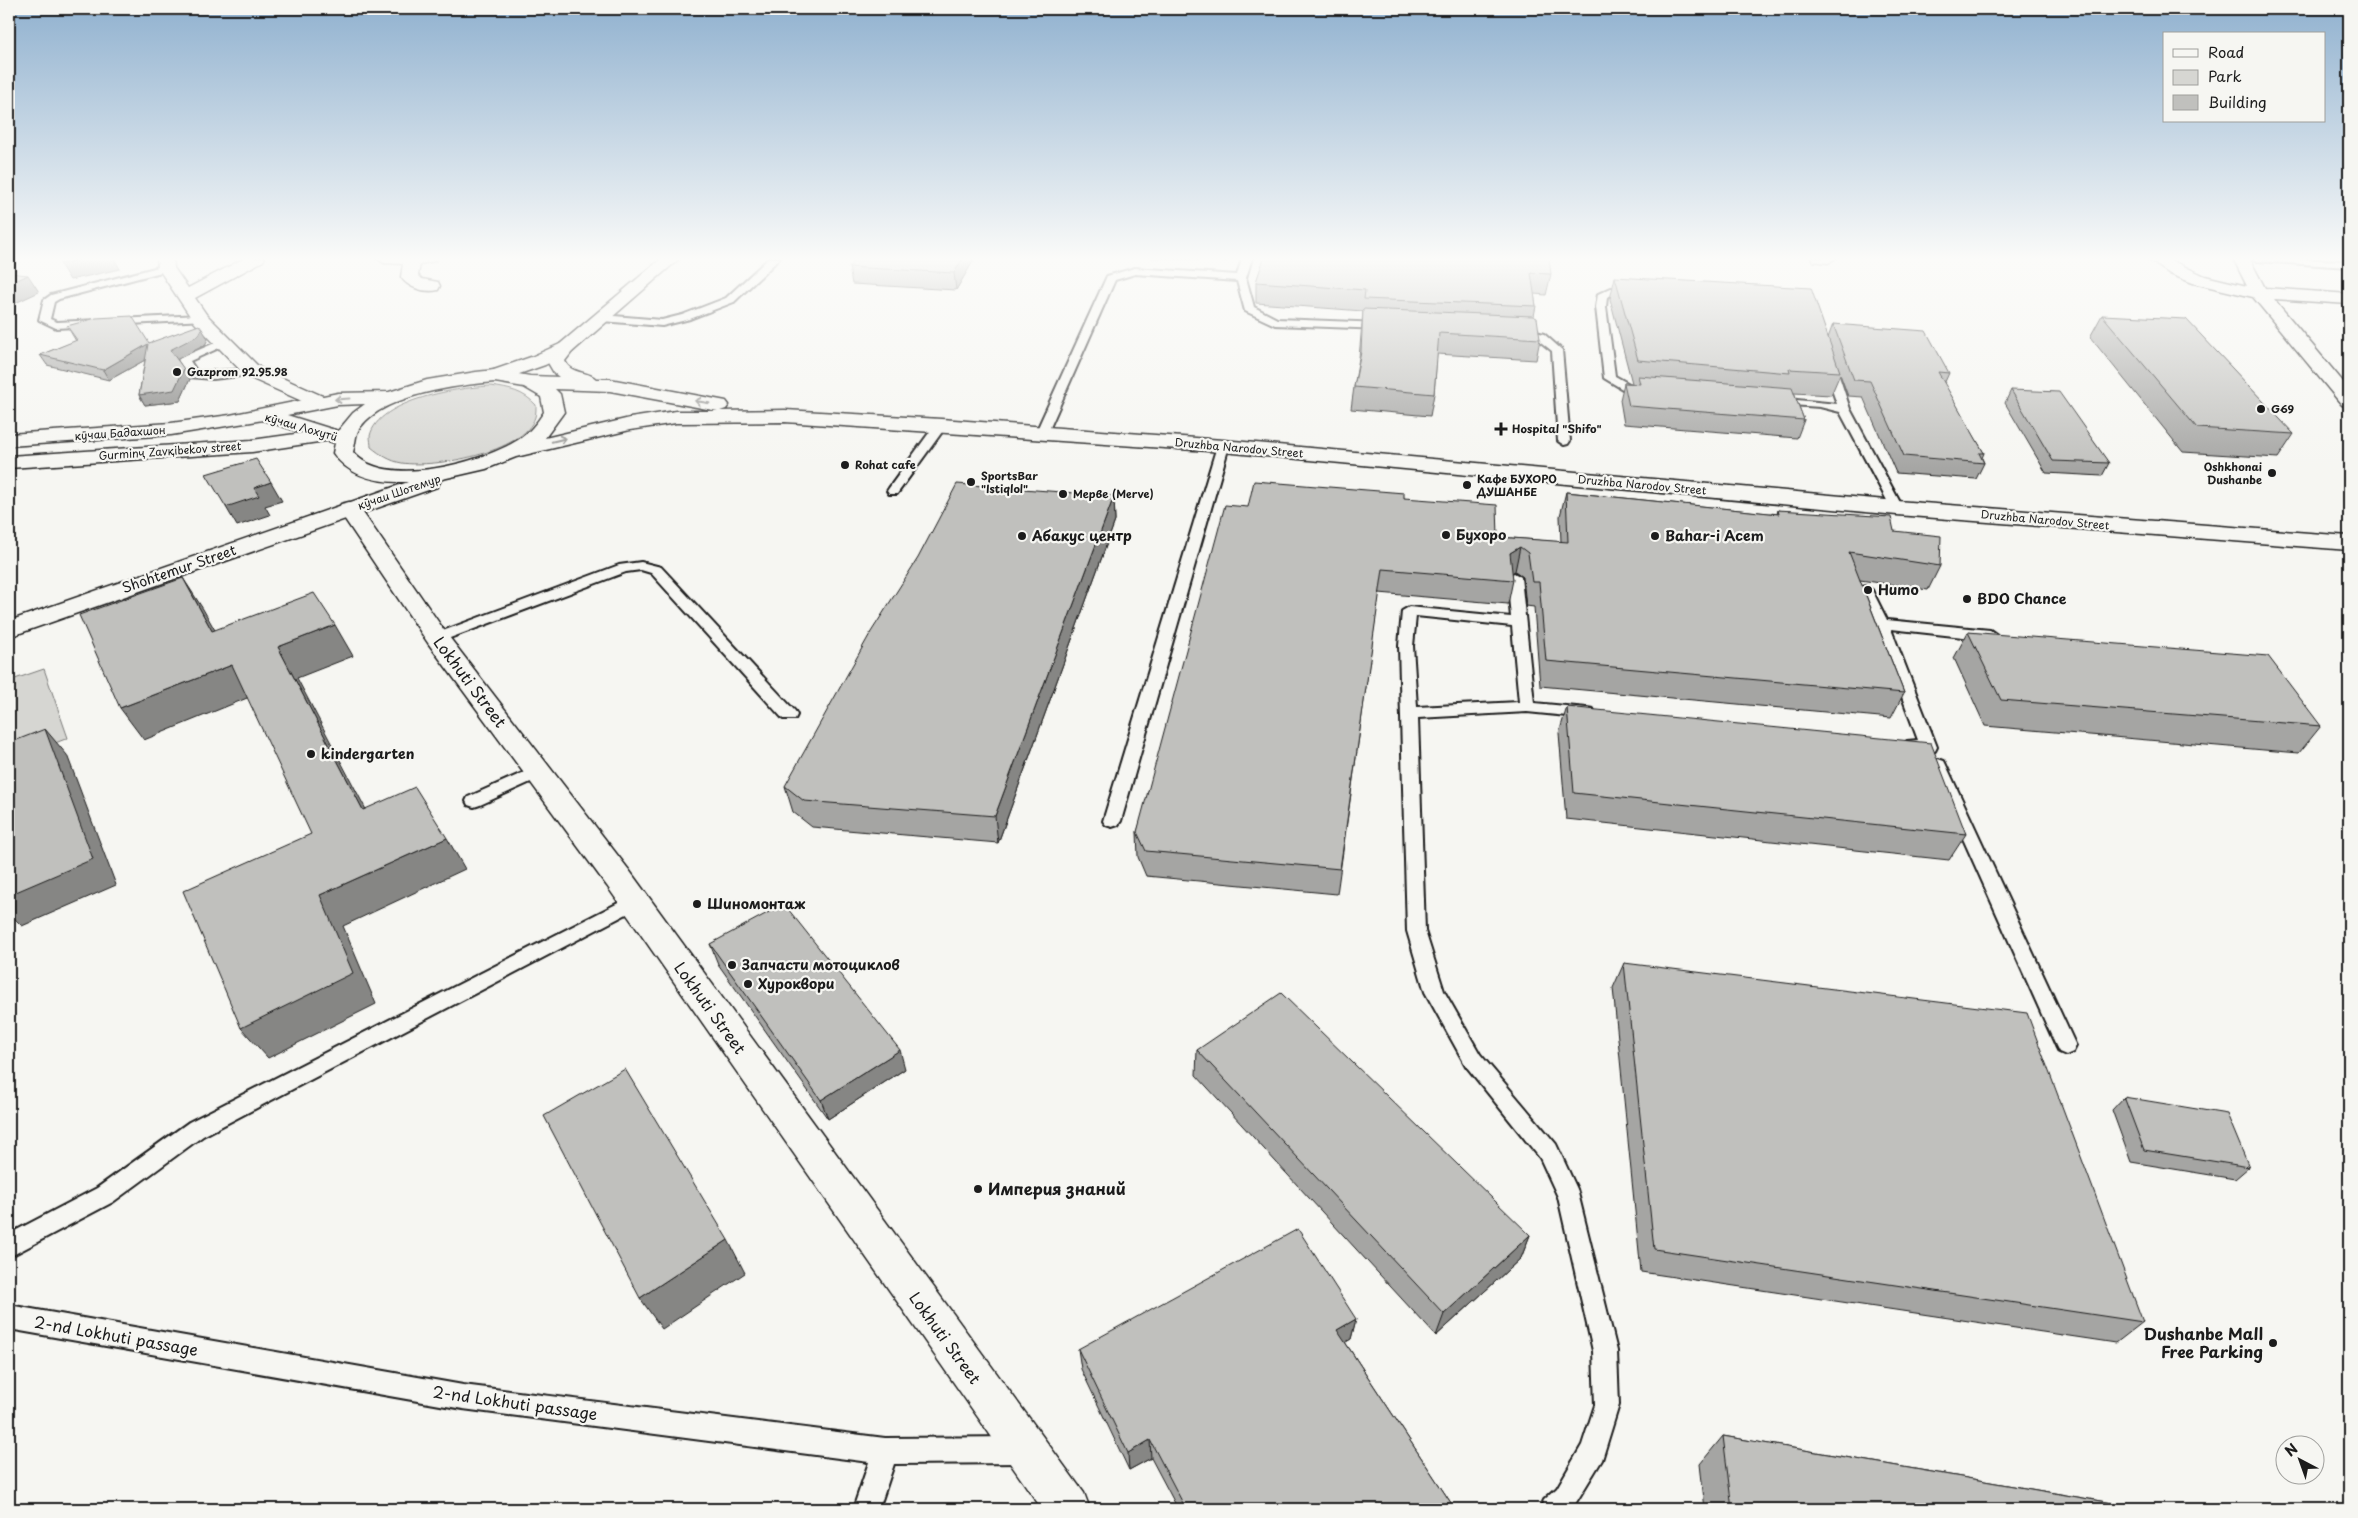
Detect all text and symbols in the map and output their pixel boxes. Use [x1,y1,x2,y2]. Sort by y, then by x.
legend [2163,32,2326,122]
text: Road [2208,40,2244,63]
text: Park [2208,64,2242,87]
text: Building [2208,90,2267,113]
place label: Gazprom 92.95.98 [187,363,288,380]
marker: Gazprom 92.95.98 [171,366,183,378]
one-way arrow [334,394,350,404]
one-way arrow [695,396,711,406]
place label: G69 [2271,400,2295,417]
marker: G69 [2255,403,2267,415]
street label: кӯчаи Лохутӣ [263,408,339,445]
place label: Hospital "Shifo" [1512,420,1601,437]
street label: кӯчаи Бадахшон [74,421,166,444]
marker: Hospital "Shifo" [1494,422,1508,436]
street label: Druzhba Narodov Street [1174,433,1304,462]
one-way arrow [550,435,566,444]
street label: Gurminҷ Zavқibekov street [98,437,242,464]
place label: Rohat cafe [855,456,916,473]
place label: Oshkhonai Dushanbe [2204,458,2262,488]
marker: Rohat cafe [839,459,851,471]
place label: SportsBar "Istiqlol" [981,467,1038,497]
marker: Oshkhonai Dushanbe [2266,467,2278,479]
street label: кӯчаи Шотемур [355,469,443,514]
place label: Кафе БУХОРО ДУШАНБЕ [1476,470,1557,500]
street label: Druzhba Narodov Street [1577,470,1707,499]
marker: SportsBar "Istiqlol" [965,476,977,488]
marker: Кафе БУХОРО ДУШАНБЕ [1461,479,1473,491]
place label: Мерве (Merve) [1073,485,1154,502]
marker: Мерве (Merve) [1057,488,1069,500]
street label: Druzhba Narodov Street [1980,505,2110,534]
place label: Бухоро [1456,524,1506,545]
place label: Абакус центр [1031,525,1132,546]
place label: Bahar-i Acem [1665,525,1764,546]
marker: Бухоро [1440,529,1452,541]
marker: Абакус центр [1016,530,1028,542]
marker: Bahar-i Acem [1649,530,1661,542]
street label: Shohtemur Street [119,539,239,598]
place label: Humo [1878,579,1919,600]
marker: Humo [1862,584,1874,596]
place label: BDO Chance [1977,588,2067,609]
marker: BDO Chance [1961,593,1973,605]
street label: Lokhuti Street [428,631,513,732]
place label: kindergarten [321,743,414,764]
marker: kindergarten [305,748,317,760]
place label: Шиномонтаж [707,893,806,914]
marker: Шиномонтаж [691,898,703,910]
place label: Запчасти мотоциклов [741,954,900,975]
street label: Lokhuti Street [669,956,753,1059]
marker: Запчасти мотоциклов [726,959,738,971]
place label: Хуроквори [758,973,835,994]
marker: Хуроквори [742,978,754,990]
place label: Империя знаний [988,1176,1126,1200]
marker: Империя знаний [972,1183,984,1195]
street label: Lokhuti Street [904,1286,988,1389]
street label: 2-nd Lokhuti passage [32,1309,200,1361]
place label: Dushanbe Mall Free Parking [2143,1321,2263,1363]
marker: Dushanbe Mall Free Parking [2267,1337,2279,1349]
street label: 2-nd Lokhuti passage [431,1379,599,1425]
north arrow [2276,1436,2326,1486]
text: N [2280,1438,2302,1461]

